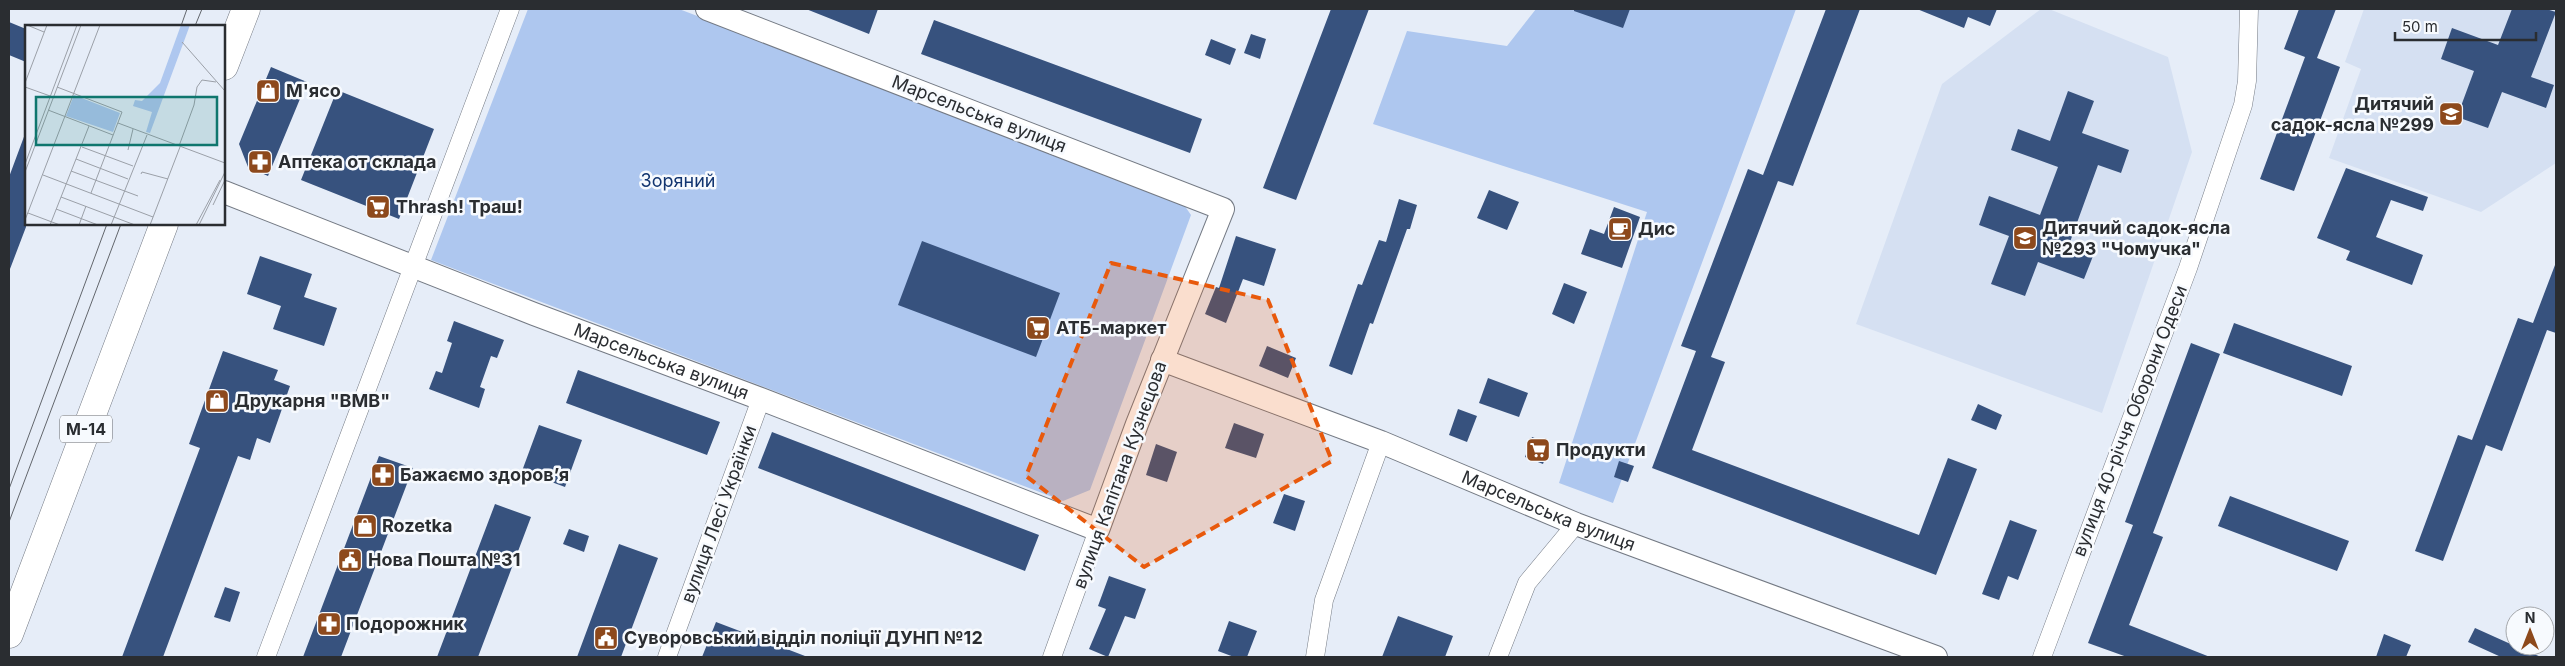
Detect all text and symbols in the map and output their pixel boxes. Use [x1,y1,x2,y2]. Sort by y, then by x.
scale bar [2395,10,2536,42]
text: 50 m [2402,17,2438,36]
inset map [25,25,225,225]
street label: Марсельська вулиця [889,71,1069,156]
shop icon: М'ясо [255,78,281,104]
place label: М'ясо [286,80,341,101]
place label: Дитячий садок-ясла №299 [2271,93,2434,135]
school or university icon: Дитячий садок-ясла №299 [2438,101,2464,127]
pharmacy icon: Аптека от склада [247,149,273,175]
place label: Аптека от склада [278,151,437,172]
park label: Зоряний [641,170,715,191]
supermarket icon: Thrash! Траш! [365,194,391,220]
place label: Thrash! Траш! [396,196,523,217]
cafe icon: Дис [1607,216,1633,242]
place label: Дитячий садок-ясла №293 "Чомучка" [2042,217,2230,259]
place label: Дис [1638,218,1675,239]
school or university icon: Дитячий садок-ясла №293 "Чомучка" [2012,225,2038,251]
street label: вулиця 40-річчя Оборони Одеси [2068,282,2191,559]
supermarket icon: АТБ-маркет [1025,315,1051,341]
place label: АТБ-маркет [1056,317,1166,338]
street label: Марсельська вулиця [571,319,752,403]
street label: вулиця Капітана Кузнєцова [1069,358,1171,591]
shop icon: Друкарня "ВМВ" [204,388,230,414]
place label: Друкарня "ВМВ" [234,390,390,411]
road number: М-14 [60,416,112,442]
street label: вулиця Лесі Українки [677,422,760,606]
supermarket icon: Продукти [1525,437,1551,463]
place label: Продукти [1556,439,1646,460]
pharmacy icon: Бажаємо здоровʼя [370,462,396,488]
place label: Бажаємо здоровʼя [400,464,569,485]
street label: Марсельська вулиця [1459,466,1638,555]
shop icon: Rozetka [352,513,378,539]
place label: Rozetka [382,515,452,536]
public building icon: Нова Пошта №31 [337,547,363,573]
place label: Нова Пошта №31 [368,549,520,570]
north arrow [2505,606,2555,656]
text: N [2525,609,2535,626]
pharmacy icon: Подорожник [316,611,342,637]
place label: Подорожник [346,613,465,634]
public building icon: Суворовський відділ поліції ДУНП №12 [593,625,619,651]
place label: Суворовський відділ поліції ДУНП №12 [624,627,983,648]

